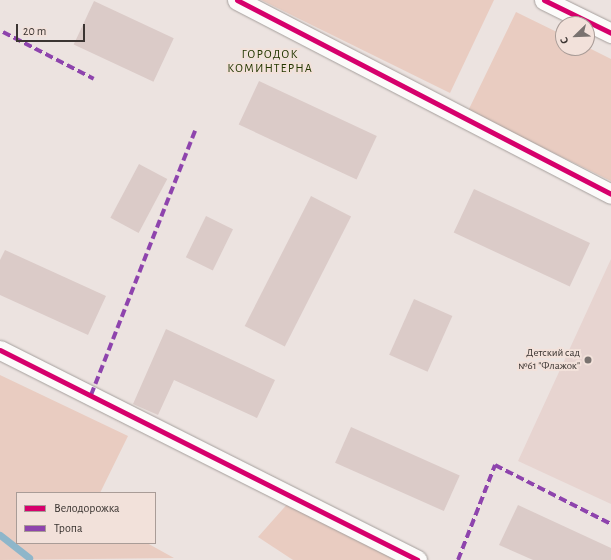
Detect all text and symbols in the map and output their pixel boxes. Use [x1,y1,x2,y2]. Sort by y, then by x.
scale bar [18,16,87,42]
north arrow [555,16,595,56]
text: 20 m [23,25,46,37]
text: С [558,36,571,45]
district label: ГОРОДОК КОМИНТЕРНА [227,48,313,76]
place label: Детский сад №61 "Флажок" [518,347,580,373]
marker: Детский сад №61 "Флажок" [583,355,593,365]
legend [16,492,156,544]
text: Велодорожка [54,502,120,514]
text: Тропа [54,522,82,534]

